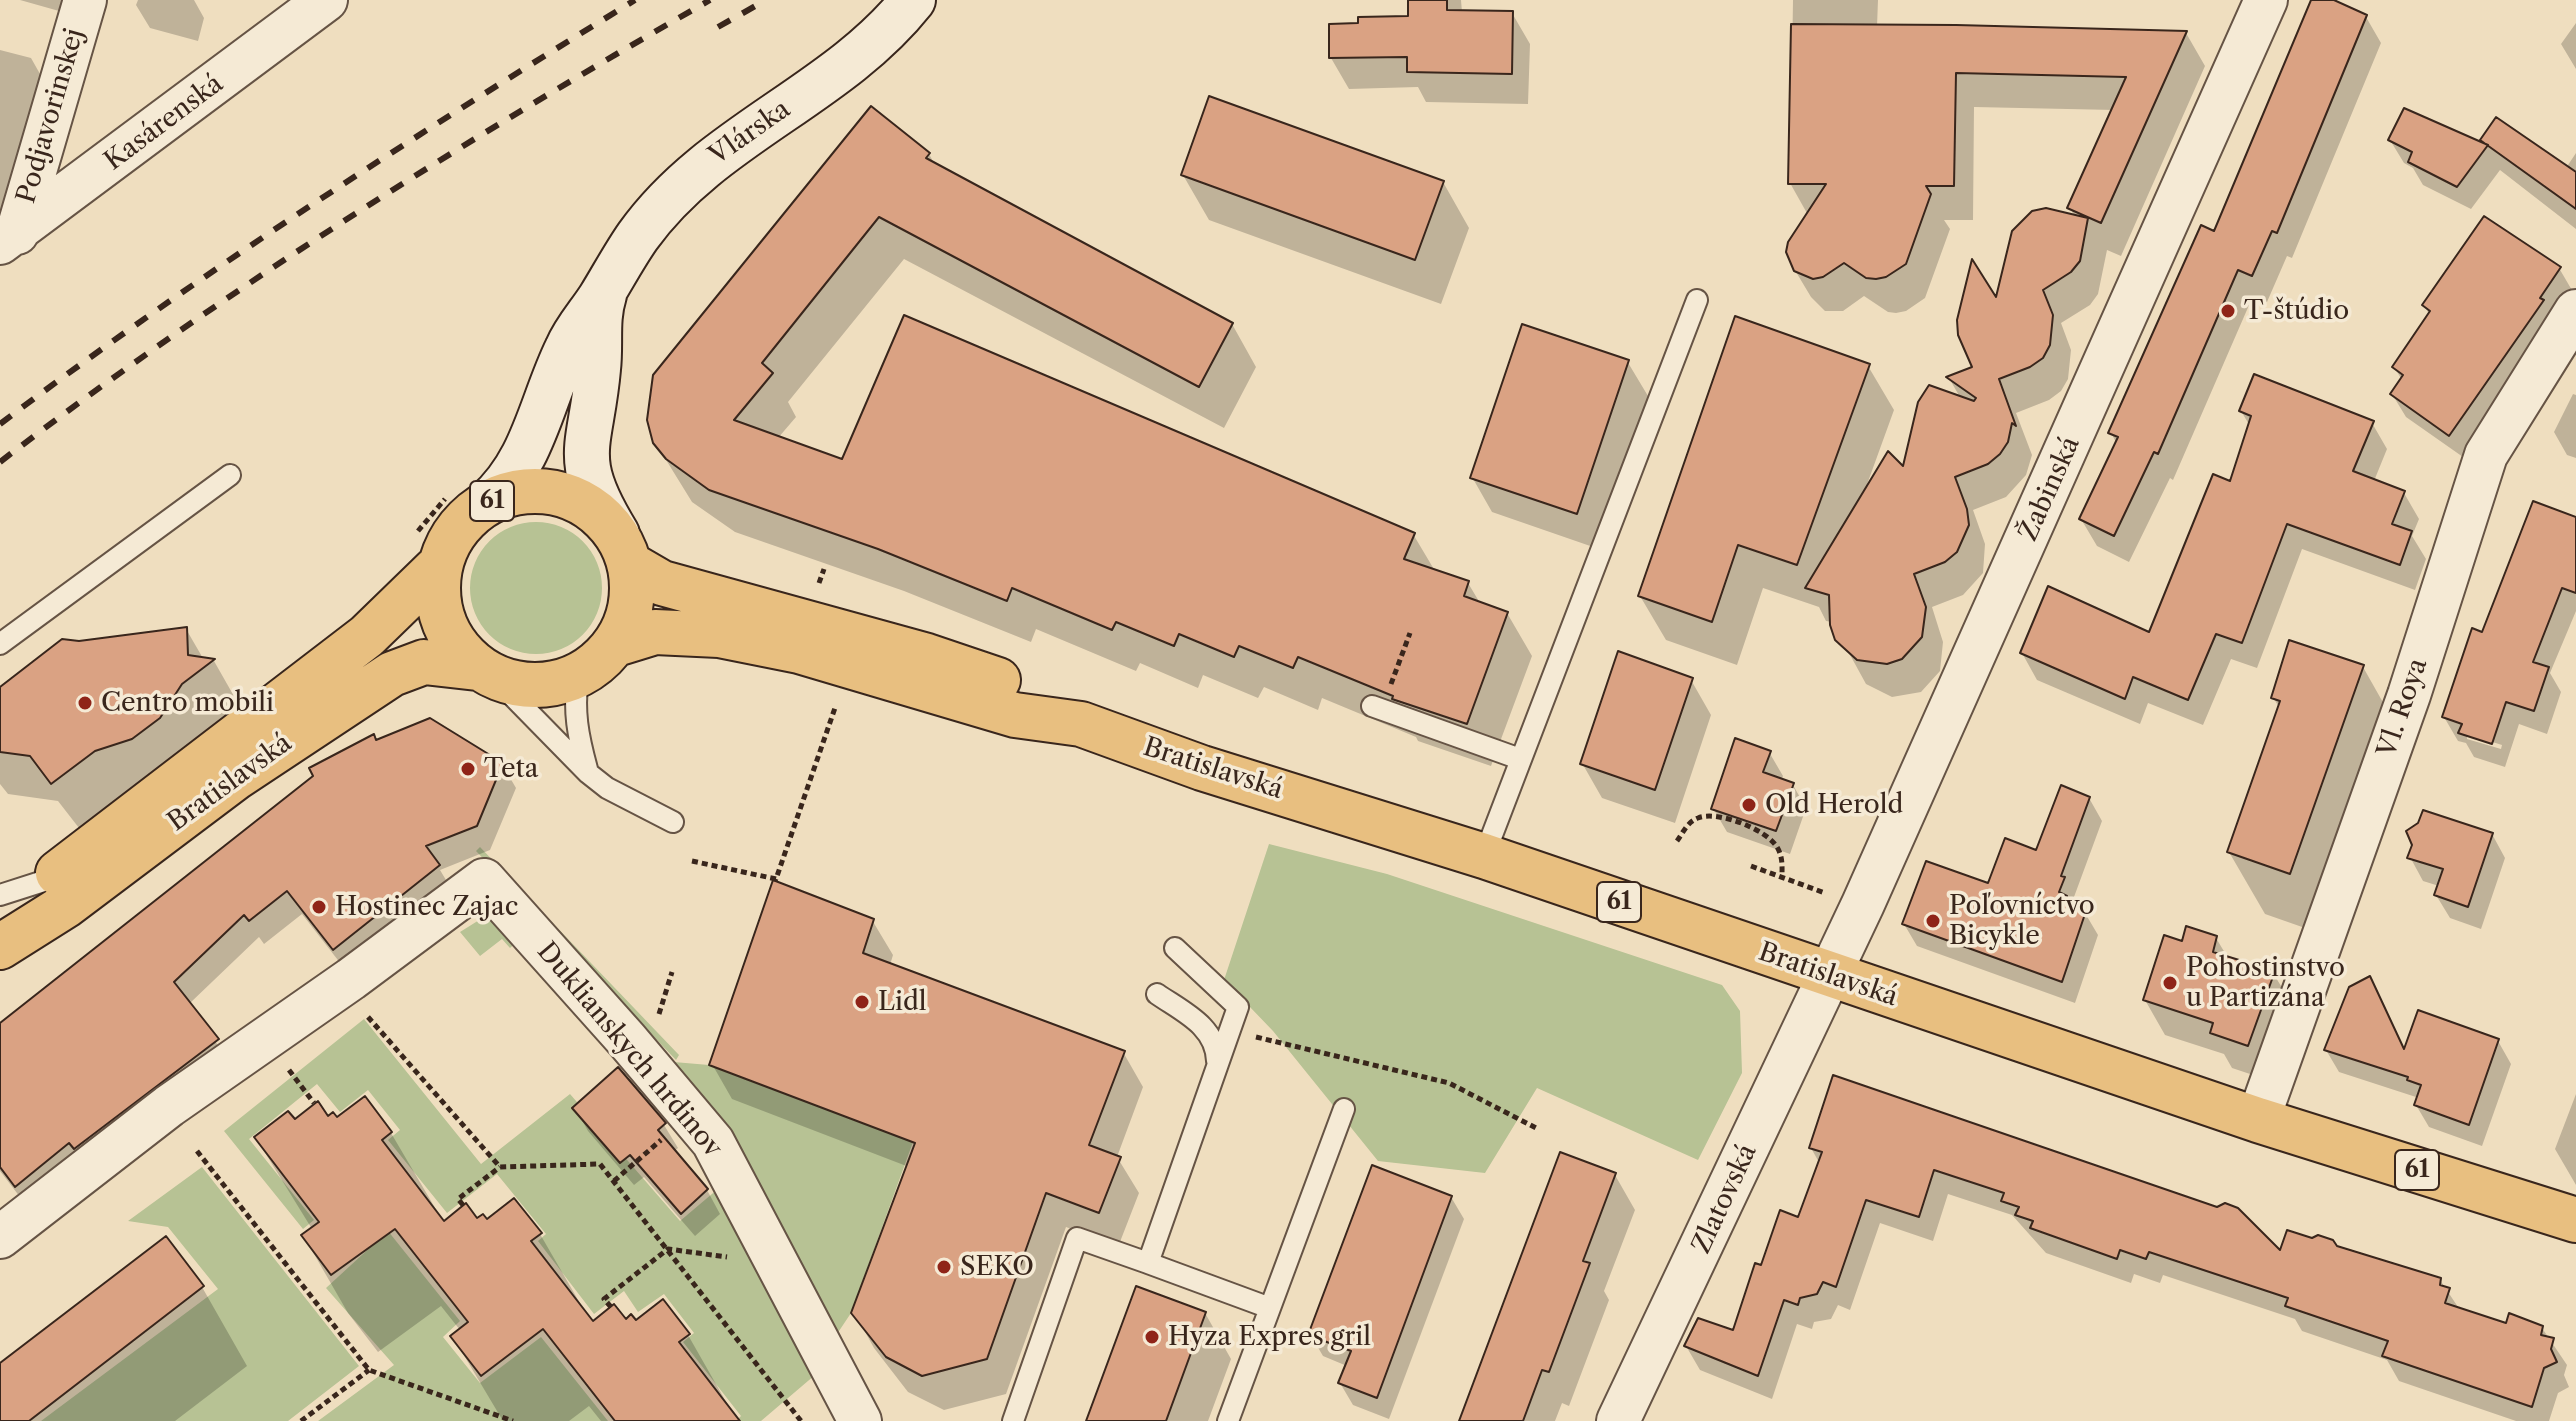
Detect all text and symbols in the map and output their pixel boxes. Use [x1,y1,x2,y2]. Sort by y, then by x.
street label: Podjavorinskej [11,25,91,207]
street label: Kasárenská [99,68,229,178]
street label: Vlárska [704,94,796,172]
place label: T-štúdio [2244,295,2349,327]
marker: T-štúdio [2219,302,2237,320]
street label: Žabinská [2013,432,2087,546]
road number: 61 [470,481,514,521]
street label: Vl. Roya [2372,655,2434,761]
place label: Centro mobili [101,687,274,719]
marker: Centro mobili [76,694,94,712]
street label: Bratislavská [162,728,298,838]
street label: Bratislavská [1139,732,1287,806]
place label: Teta [484,753,538,785]
marker: Teta [459,760,477,778]
place label: Old Herold [1765,789,1903,821]
marker: Old Herold [1740,796,1758,814]
road number: 61 [1597,882,1641,922]
place label: Poľovníctvo Bicykle [1949,890,2095,952]
place label: Hostinec Zajac [335,891,518,923]
marker: Hostinec Zajac [310,898,328,916]
marker: Poľovníctvo Bicykle [1924,912,1942,930]
street label: Duklianskych hrdinov [530,936,728,1164]
street label: Bratislavská [1754,937,1902,1013]
place label: Pohostinstvo u Partizána [2186,952,2345,1014]
marker: Pohostinstvo u Partizána [2161,974,2179,992]
place label: Lidl [878,986,927,1018]
marker: Lidl [853,993,871,1011]
street label: Zlatovská [1686,1140,1764,1258]
road number: 61 [2395,1150,2439,1190]
place label: SEKO [960,1251,1034,1283]
marker: SEKO [935,1258,953,1276]
place label: Hyza Expres gril [1168,1321,1371,1353]
marker: Hyza Expres gril [1143,1328,1161,1346]

